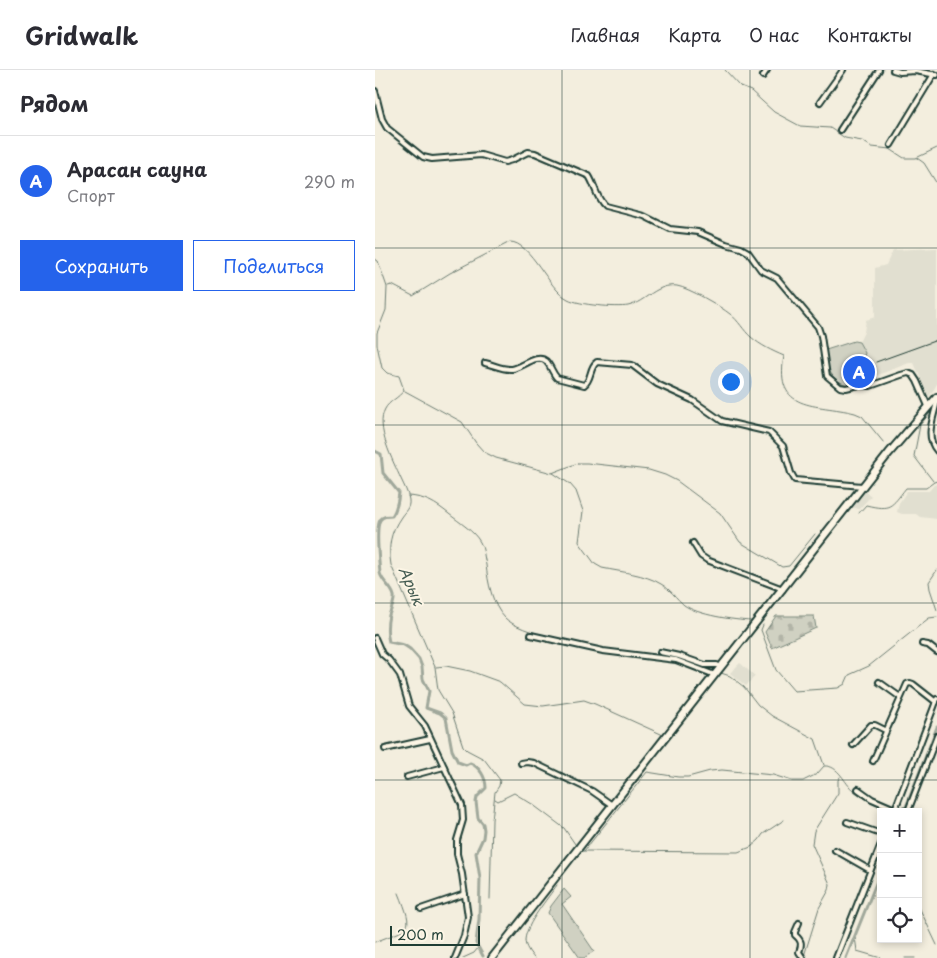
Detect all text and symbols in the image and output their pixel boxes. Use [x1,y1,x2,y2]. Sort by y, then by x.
text: Gridwalk [25,17,138,53]
text: Главная [571,21,640,48]
text: Карта [668,21,721,48]
text: О нас [749,21,799,48]
text: Контакты [827,21,912,48]
text: Рядом [20,87,88,119]
text: Арасан сауна [67,155,207,183]
text: A [30,169,42,193]
text: 290 m [304,169,355,193]
text: Спорт [67,183,115,207]
button: Сохранить [20,240,183,291]
button: Поделиться [193,240,355,291]
pin: A [843,353,875,391]
your location [718,369,744,395]
water label: Арык [394,562,431,609]
map controls [877,808,922,943]
button: + [877,808,922,853]
button: − [877,853,922,898]
button: locate [877,898,922,943]
scale bar [390,923,480,946]
text: 200 m [397,924,444,945]

